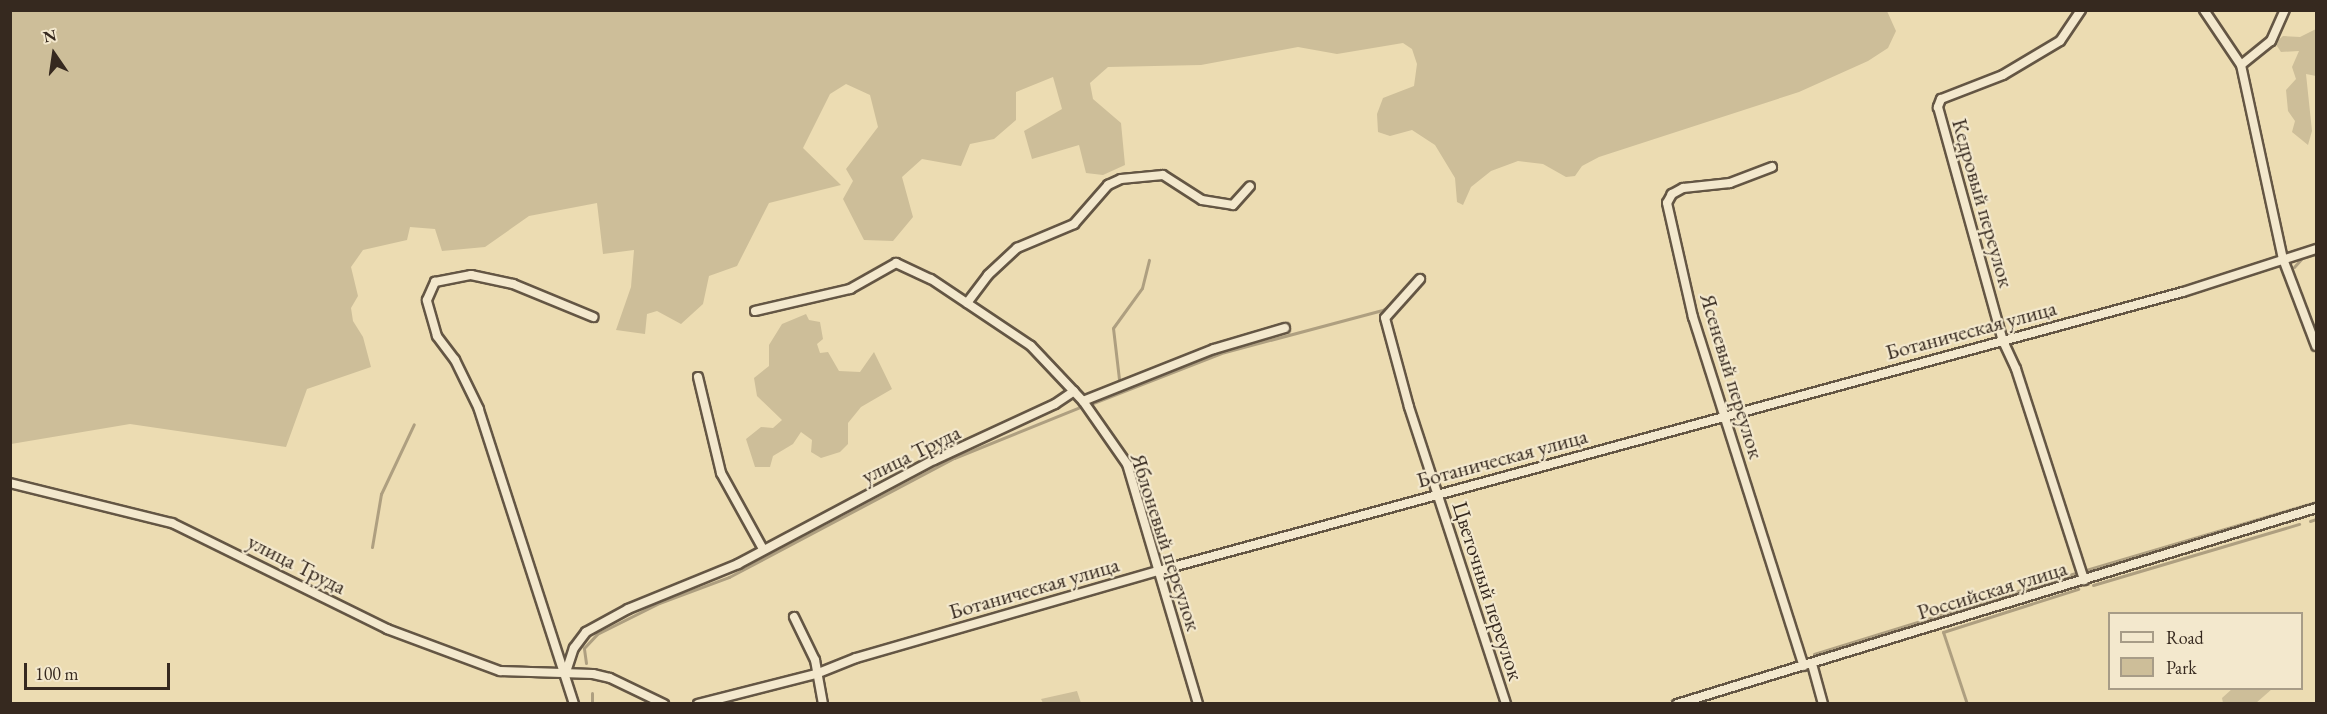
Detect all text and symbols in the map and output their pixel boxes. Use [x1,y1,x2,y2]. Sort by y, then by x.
north arrow [24,24,84,84]
text: N [41,24,59,48]
street label: Кедровый переулок [1946,115,2020,291]
street label: Ясеневый переулок [1694,290,1770,462]
street label: Ботаническая улица [1883,294,2059,366]
street label: улица Труда [857,419,965,489]
street label: Ботаническая улица [1414,422,1590,494]
street label: Яблоневый переулок [1125,450,1207,634]
street label: Цветочный переулок [1447,498,1529,684]
street label: улица Труда [243,528,351,600]
street label: Ботаническая улица [946,551,1122,625]
street label: Российская улица [1914,555,2070,625]
legend [2108,612,2303,690]
text: Road [2166,626,2204,649]
scale bar [27,651,172,689]
text: Park [2166,656,2197,679]
text: 100 m [35,662,79,685]

